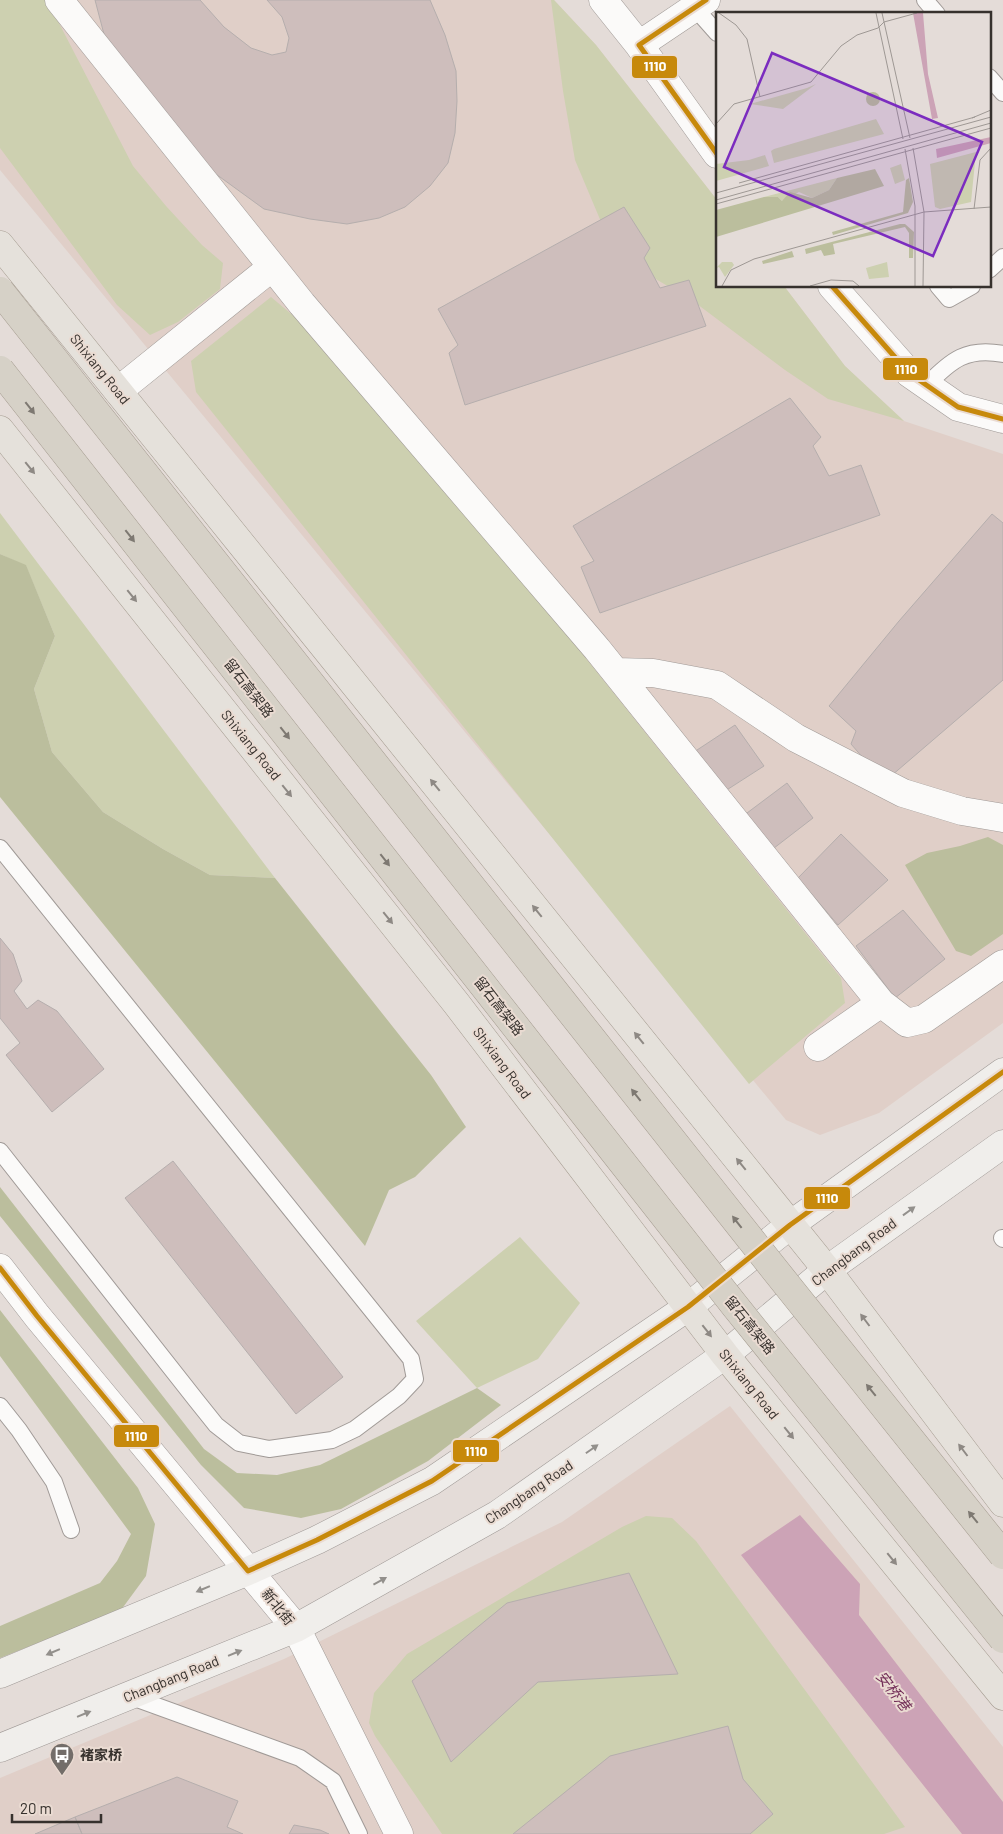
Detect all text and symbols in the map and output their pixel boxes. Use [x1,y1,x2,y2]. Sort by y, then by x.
inset map [716,12,990,288]
line badge: 1110 [631,55,678,79]
text: 1110 [643,57,667,74]
street label: Shixiang Road [67,330,134,407]
line badge: 1110 [882,357,929,381]
text: 1110 [894,360,918,377]
one-way arrow [25,401,35,415]
one-way arrow [25,462,36,475]
one-way arrow [125,529,136,542]
one-way arrow [126,589,137,602]
street label: 留石高架路 [221,655,278,721]
street label: Shixiang Road [218,706,285,783]
one-way arrow [279,726,290,739]
one-way arrow [430,779,441,792]
one-way arrow [282,784,293,797]
one-way arrow [380,854,390,867]
one-way arrow [532,905,543,918]
one-way arrow [383,912,394,925]
street label: 留石高架路 [471,973,528,1039]
street label: Shixiang Road [470,1023,535,1102]
one-way arrow [634,1032,645,1045]
one-way arrow [631,1088,642,1101]
one-way arrow [736,1158,747,1171]
line badge: 1110 [803,1186,851,1210]
text: 1110 [815,1189,839,1206]
one-way arrow [902,1206,916,1216]
street label: Changbang Road [808,1214,899,1289]
one-way arrow [732,1215,742,1229]
street label: 留石高架路 [722,1292,779,1357]
one-way arrow [860,1313,870,1327]
one-way arrow [701,1324,712,1337]
street label: Shixiang Road [716,1345,783,1422]
one-way arrow [866,1384,877,1397]
line badge: 1110 [113,1424,160,1448]
text: 1110 [124,1427,148,1444]
one-way arrow [784,1427,795,1440]
line badge: 1110 [452,1439,500,1463]
text: 1110 [464,1442,488,1459]
one-way arrow [958,1443,968,1457]
one-way arrow [585,1444,599,1454]
street label: Changbang Road [482,1456,576,1527]
one-way arrow [967,1511,978,1524]
one-way arrow [886,1552,897,1565]
one-way arrow [373,1576,386,1585]
street label: 新北街 [259,1585,298,1628]
one-way arrow [196,1586,210,1594]
one-way arrow [45,1648,60,1656]
one-way arrow [227,1649,242,1656]
street label: Changbang Road [120,1652,221,1705]
water label: 安桥港 [873,1667,916,1715]
one-way arrow [77,1710,92,1718]
bus stop icon: 褚家桥 [49,1742,75,1776]
place label: 褚家桥 [80,1746,122,1763]
scale bar [12,1792,101,1824]
text: 20 m [20,1799,52,1817]

